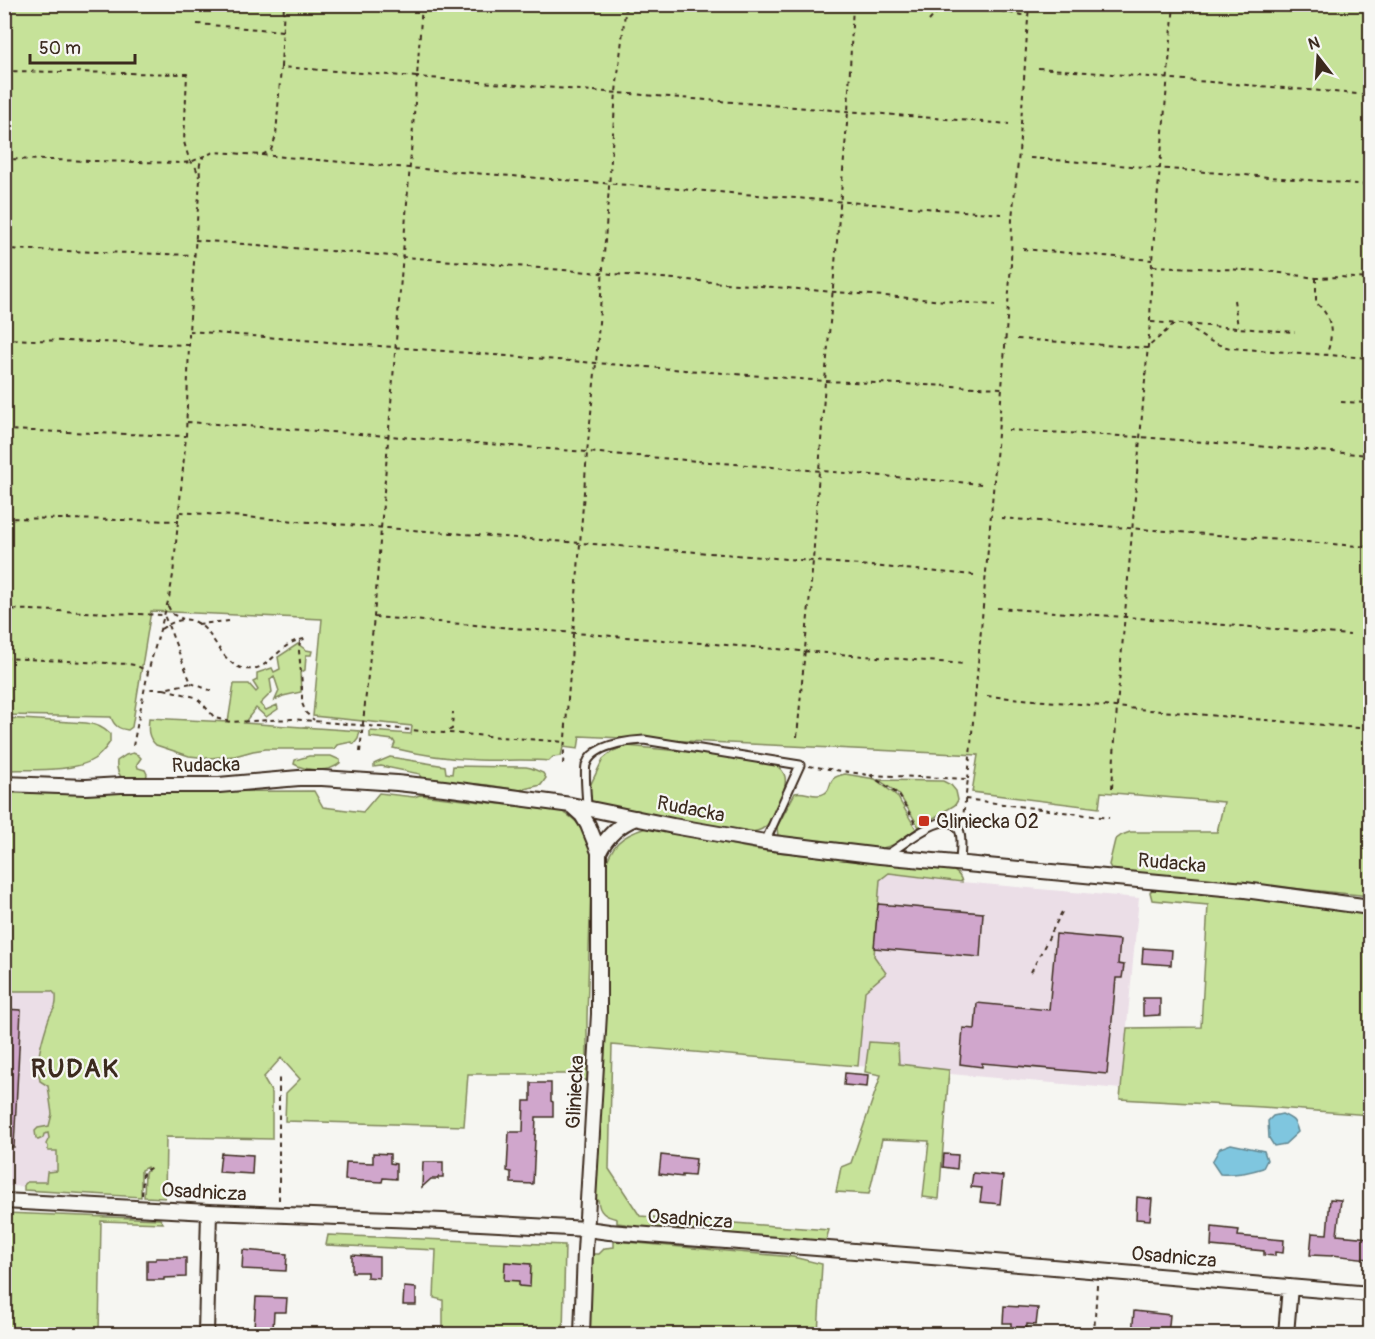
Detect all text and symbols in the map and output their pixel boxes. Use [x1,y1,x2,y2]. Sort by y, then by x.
scale bar [30,27,135,65]
north arrow [1288,27,1348,87]
text: N [1306,32,1322,55]
text: 50 m [39,37,81,60]
street label: Rudacka [172,752,240,778]
street label: Rudacka [655,790,727,828]
place label: Gliniecka 02 [936,809,1039,834]
marker: Gliniecka 02 [917,814,931,828]
street label: Rudacka [1137,848,1207,878]
district label: RUDAK [31,1053,119,1085]
street label: Gliniecka [561,1055,589,1129]
street label: Osadnicza [161,1177,247,1207]
street label: Osadnicza [646,1204,734,1234]
street label: Osadnicza [1130,1241,1218,1273]

